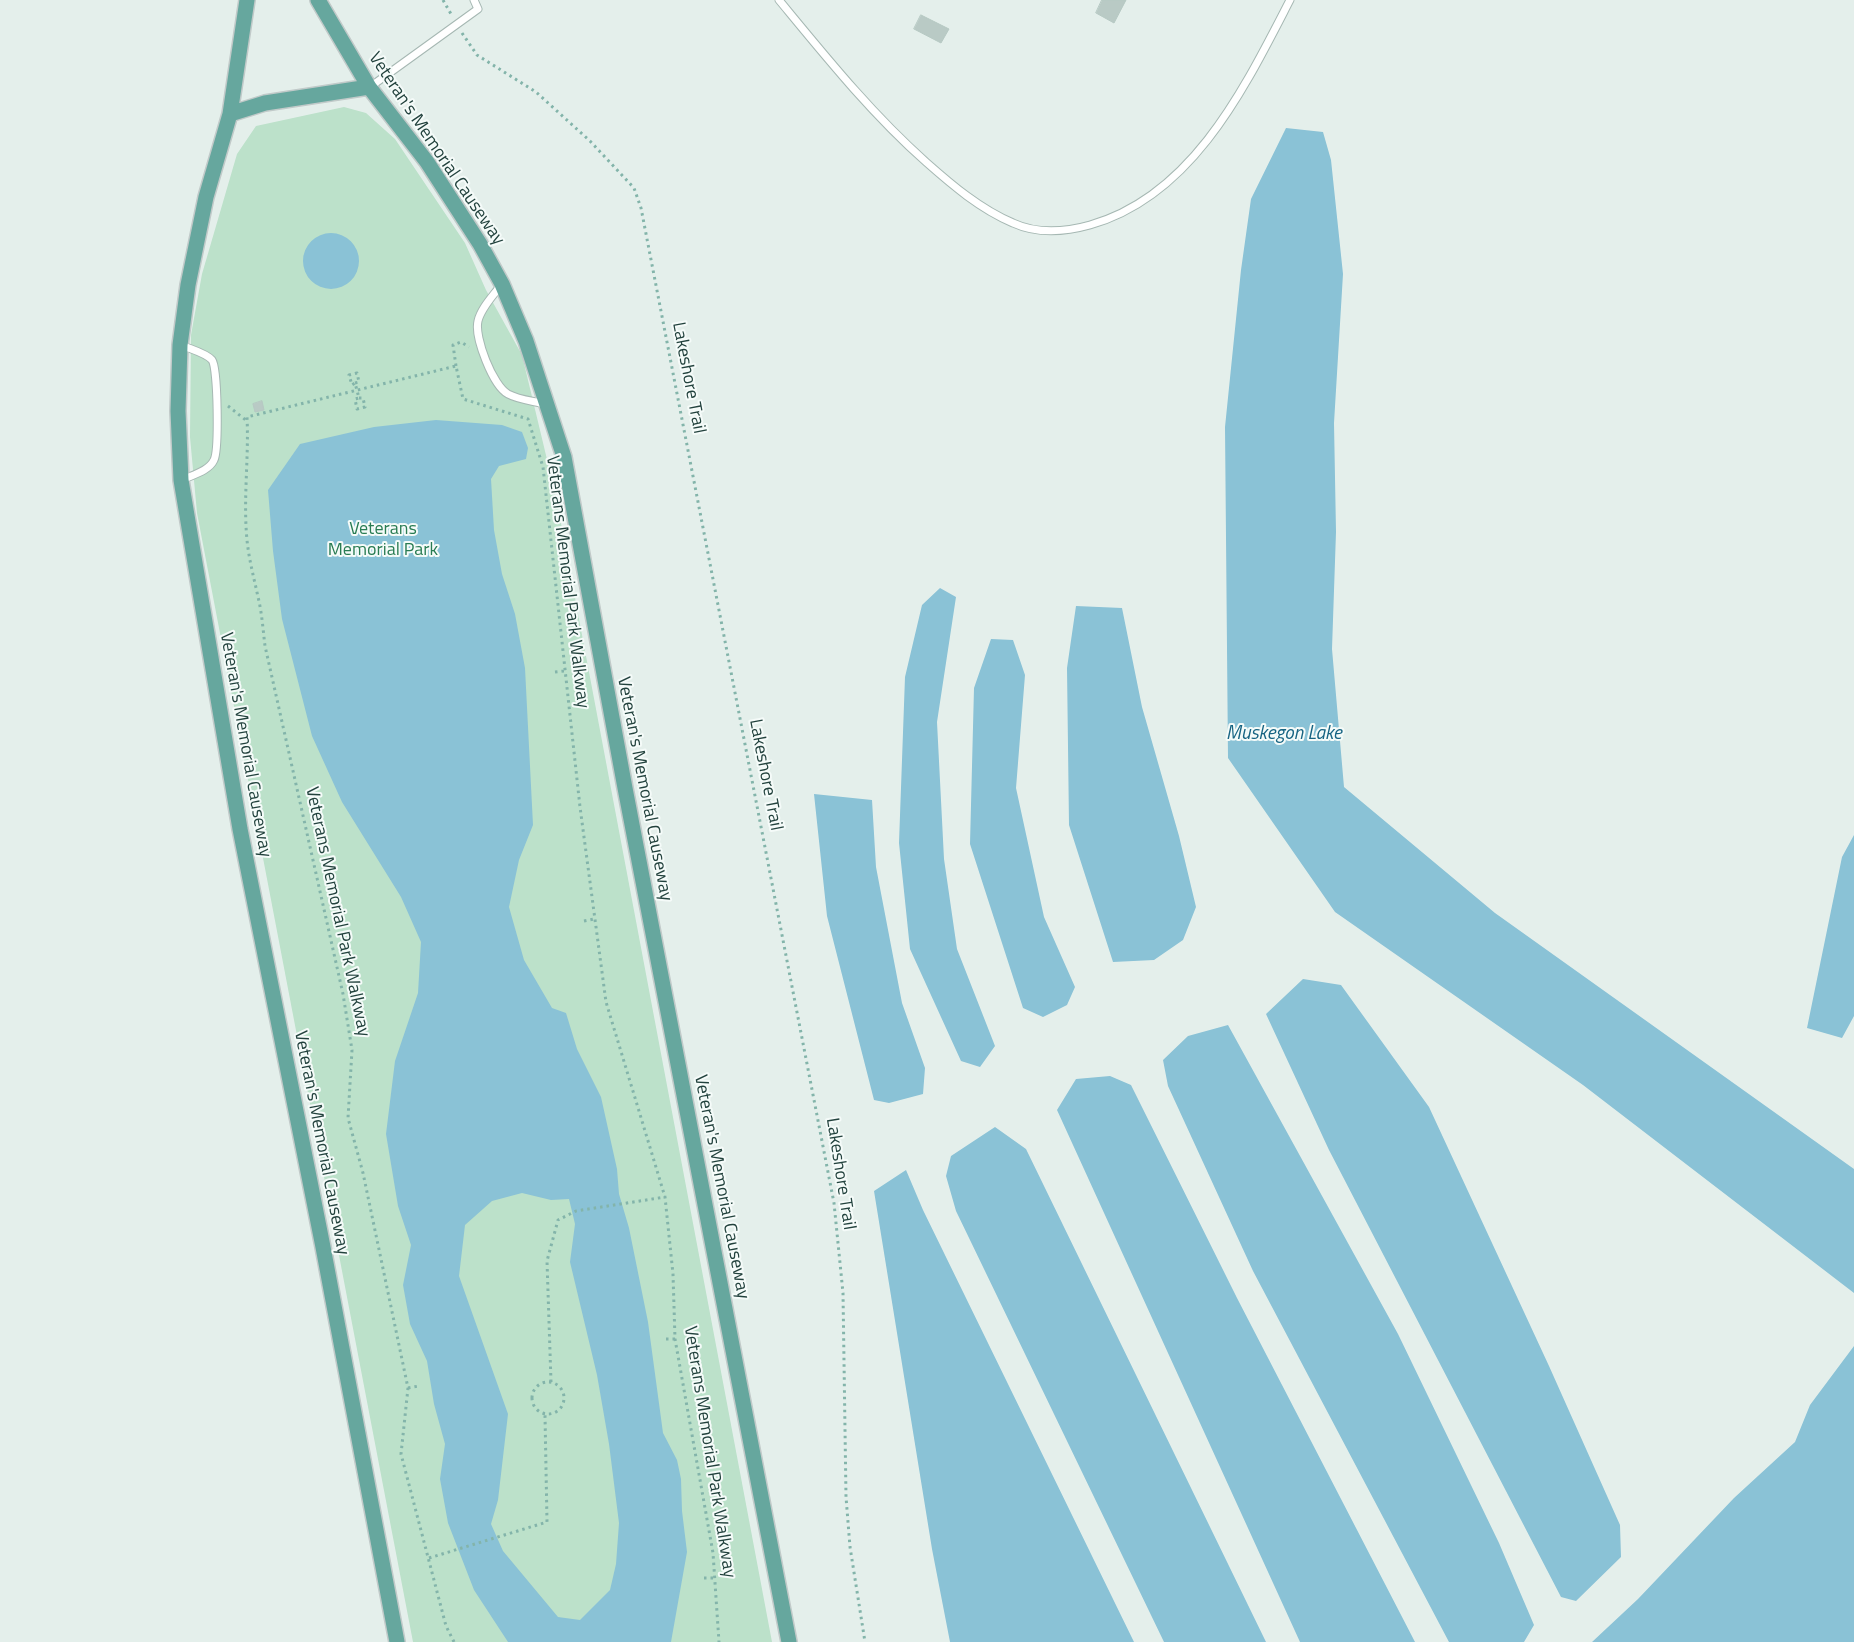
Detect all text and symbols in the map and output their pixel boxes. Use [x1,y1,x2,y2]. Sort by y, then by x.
street label: Veteran's Memorial Causeway [363,48,509,250]
street label: Lakeshore Trail [667,320,709,436]
street label: Veterans Memorial Park Walkway [541,454,593,710]
park label: Veterans Memorial Park [328,519,438,562]
street label: Veteran's Memorial Causeway [215,631,275,859]
street label: Veteran's Memorial Causeway [612,675,676,903]
street label: Lakeshore Trail [744,717,786,833]
water label: Muskegon Lake [1226,723,1342,745]
street label: Veterans Memorial Park Walkway [300,785,374,1039]
street label: Veteran's Memorial Causeway [289,1029,353,1257]
street label: Veteran's Memorial Causeway [689,1073,753,1301]
street label: Lakeshore Trail [820,1116,860,1232]
street label: Veterans Memorial Park Walkway [678,1325,740,1579]

